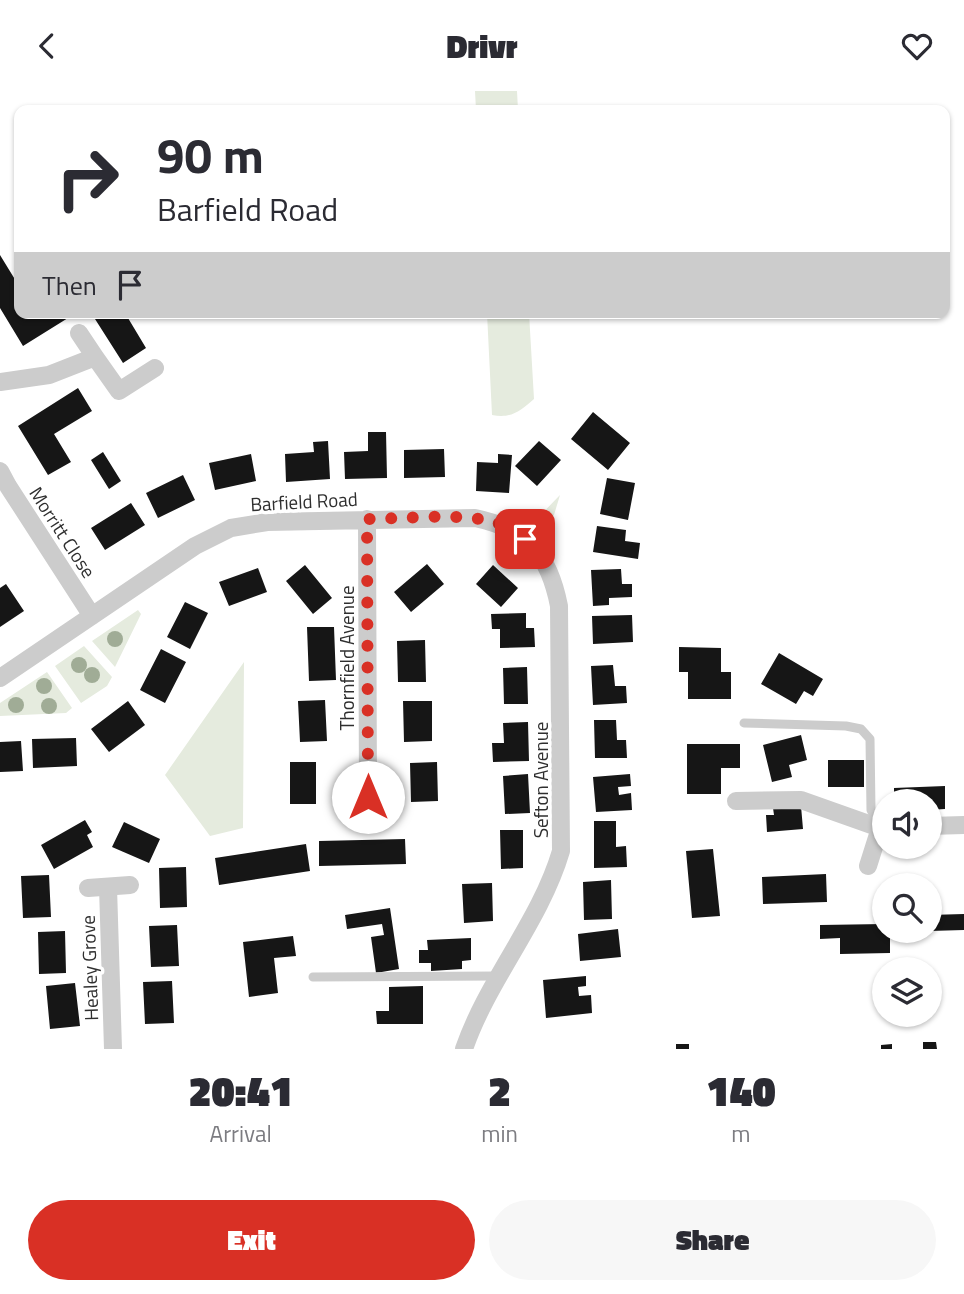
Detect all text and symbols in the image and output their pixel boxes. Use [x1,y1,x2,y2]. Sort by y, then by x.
text: Drivr [447,22,517,70]
icon: back [28,27,66,65]
icon: heart [898,27,936,65]
text: 90 m [157,117,264,192]
icon: right [42,133,133,224]
text: Barfield Road [157,185,338,233]
text: Then [42,266,97,305]
icon: arrive [111,266,149,304]
street label: Morritt Close [23,481,103,583]
street label: Barfield Road [250,484,358,518]
pin [495,509,555,569]
icon: arrive [506,520,544,558]
street label: Thornfield Avenue [332,585,361,731]
street label: Sefton Avenue [526,722,555,838]
position arrow [331,760,405,834]
map controls [872,789,942,1027]
button: sound [872,789,942,859]
button: search [872,873,942,943]
street label: Healey Grove [73,915,105,1021]
button: layers [872,957,942,1027]
text: 20:41 [188,1058,293,1122]
text: 2 [488,1058,511,1122]
text: 140 [706,1058,776,1122]
text: Arrival [209,1116,272,1151]
text: min [481,1116,518,1151]
text: m [731,1116,751,1151]
button: Exit [28,1200,475,1280]
button: Share [489,1200,936,1280]

